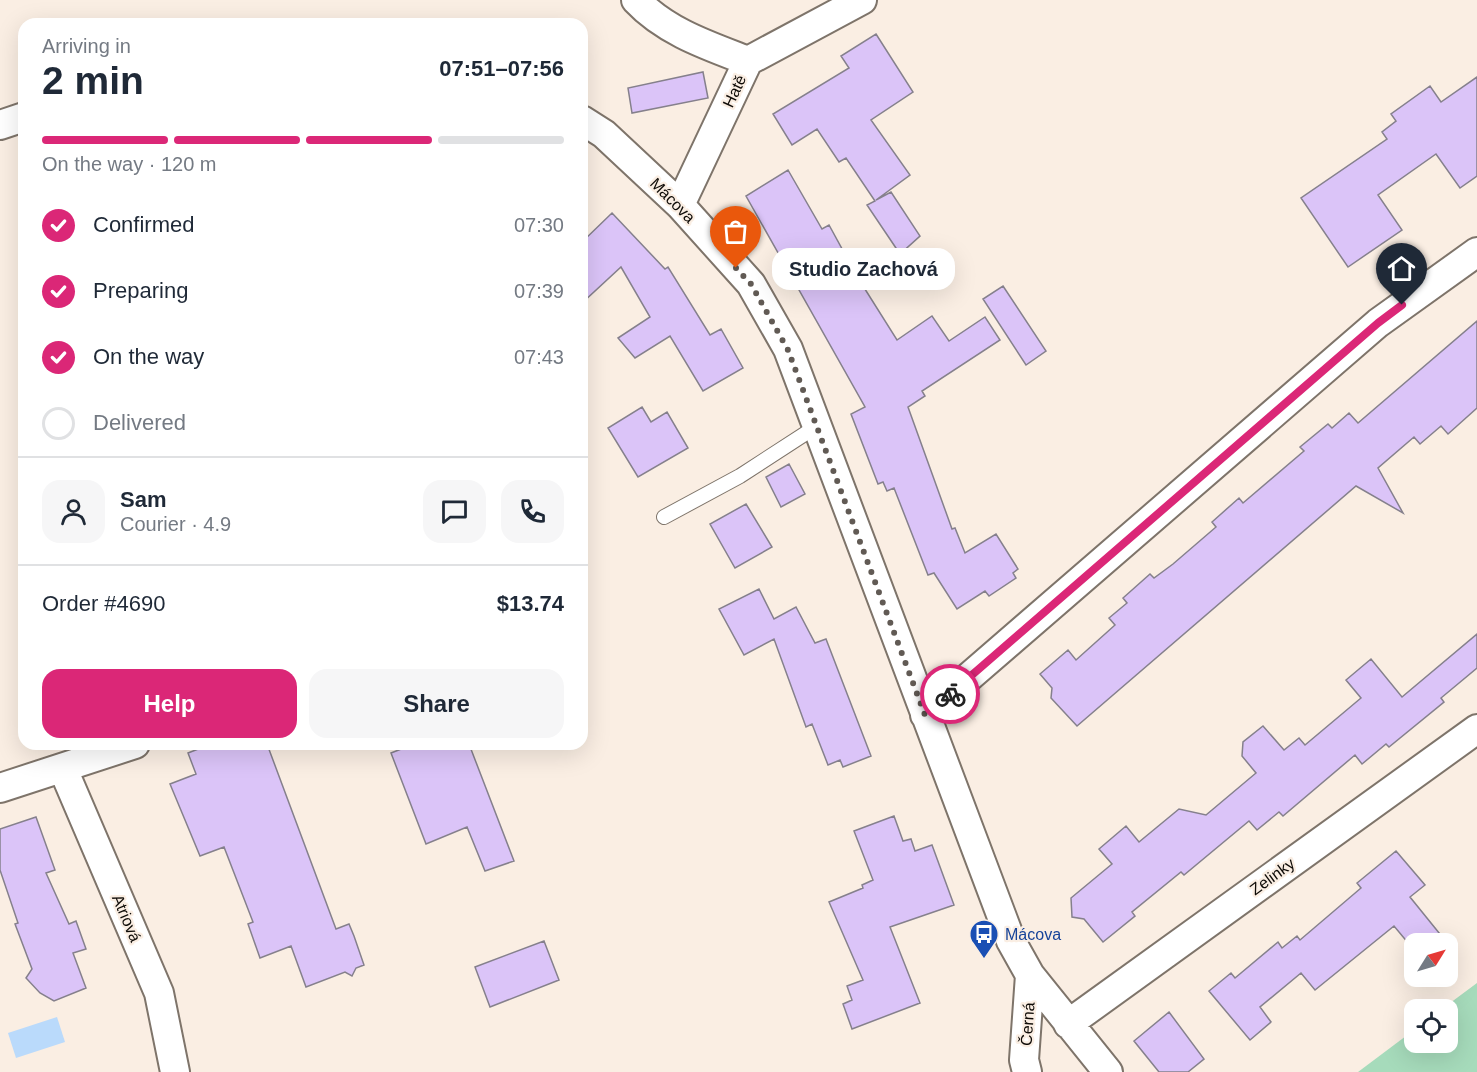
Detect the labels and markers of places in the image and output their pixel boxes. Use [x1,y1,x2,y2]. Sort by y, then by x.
pin [710,206,761,268]
pin [1376,243,1427,305]
callout: Studio Zachová [772,247,955,289]
bus stop icon: Mácova [968,918,1000,960]
place label: Mácova [1005,926,1061,943]

